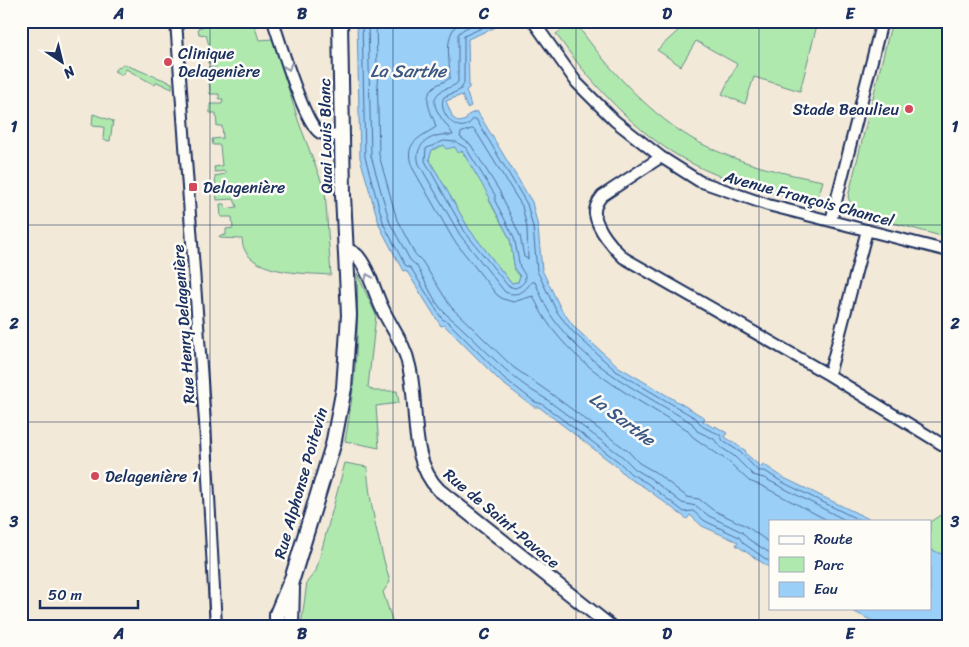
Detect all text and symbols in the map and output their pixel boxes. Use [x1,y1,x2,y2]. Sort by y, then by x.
text: A [113,0,124,28]
text: B [297,0,308,28]
text: C [478,0,490,28]
text: D [662,0,672,28]
text: E [846,0,856,28]
north arrow [38,38,88,88]
place label: Clinique Delagenière [178,39,260,86]
water label: La Sarthe [370,55,448,87]
marker: Clinique Delagenière [162,56,174,68]
text: N [58,59,81,85]
one-way arrow [283,63,293,71]
street label: Quai Louis Blanc [310,78,341,194]
place label: Stade Beaulieu [793,95,899,124]
marker: Stade Beaulieu [903,103,915,115]
text: 1 [11,112,18,141]
text: 1 [952,112,959,141]
street label: Avenue François Chancel [720,162,898,235]
place label: Delagenière [203,173,285,202]
marker: Delagenière [187,181,199,193]
street label: Rue Henry Delagenière [163,243,204,405]
one-way arrow [364,273,375,282]
text: 2 [8,309,19,338]
text: 2 [949,309,960,338]
water label: La Sarthe [582,383,664,456]
street label: Rue Alphonse Poitevin [265,404,336,562]
street label: Rue de Saint-Pavace [437,461,567,576]
place label: Delagenière 1 [105,462,198,491]
marker: Delagenière 1 [89,470,101,482]
text: 3 [9,507,19,536]
text: 3 [950,507,960,536]
legend [769,520,932,610]
text: Route [814,526,853,552]
text: Parc [814,552,844,578]
text: Eau [814,576,838,602]
scale bar [40,577,138,609]
text: 50 m [48,582,83,608]
text: A [113,619,124,647]
text: B [297,619,308,647]
text: C [478,619,490,647]
text: D [662,619,672,647]
text: E [846,619,856,647]

